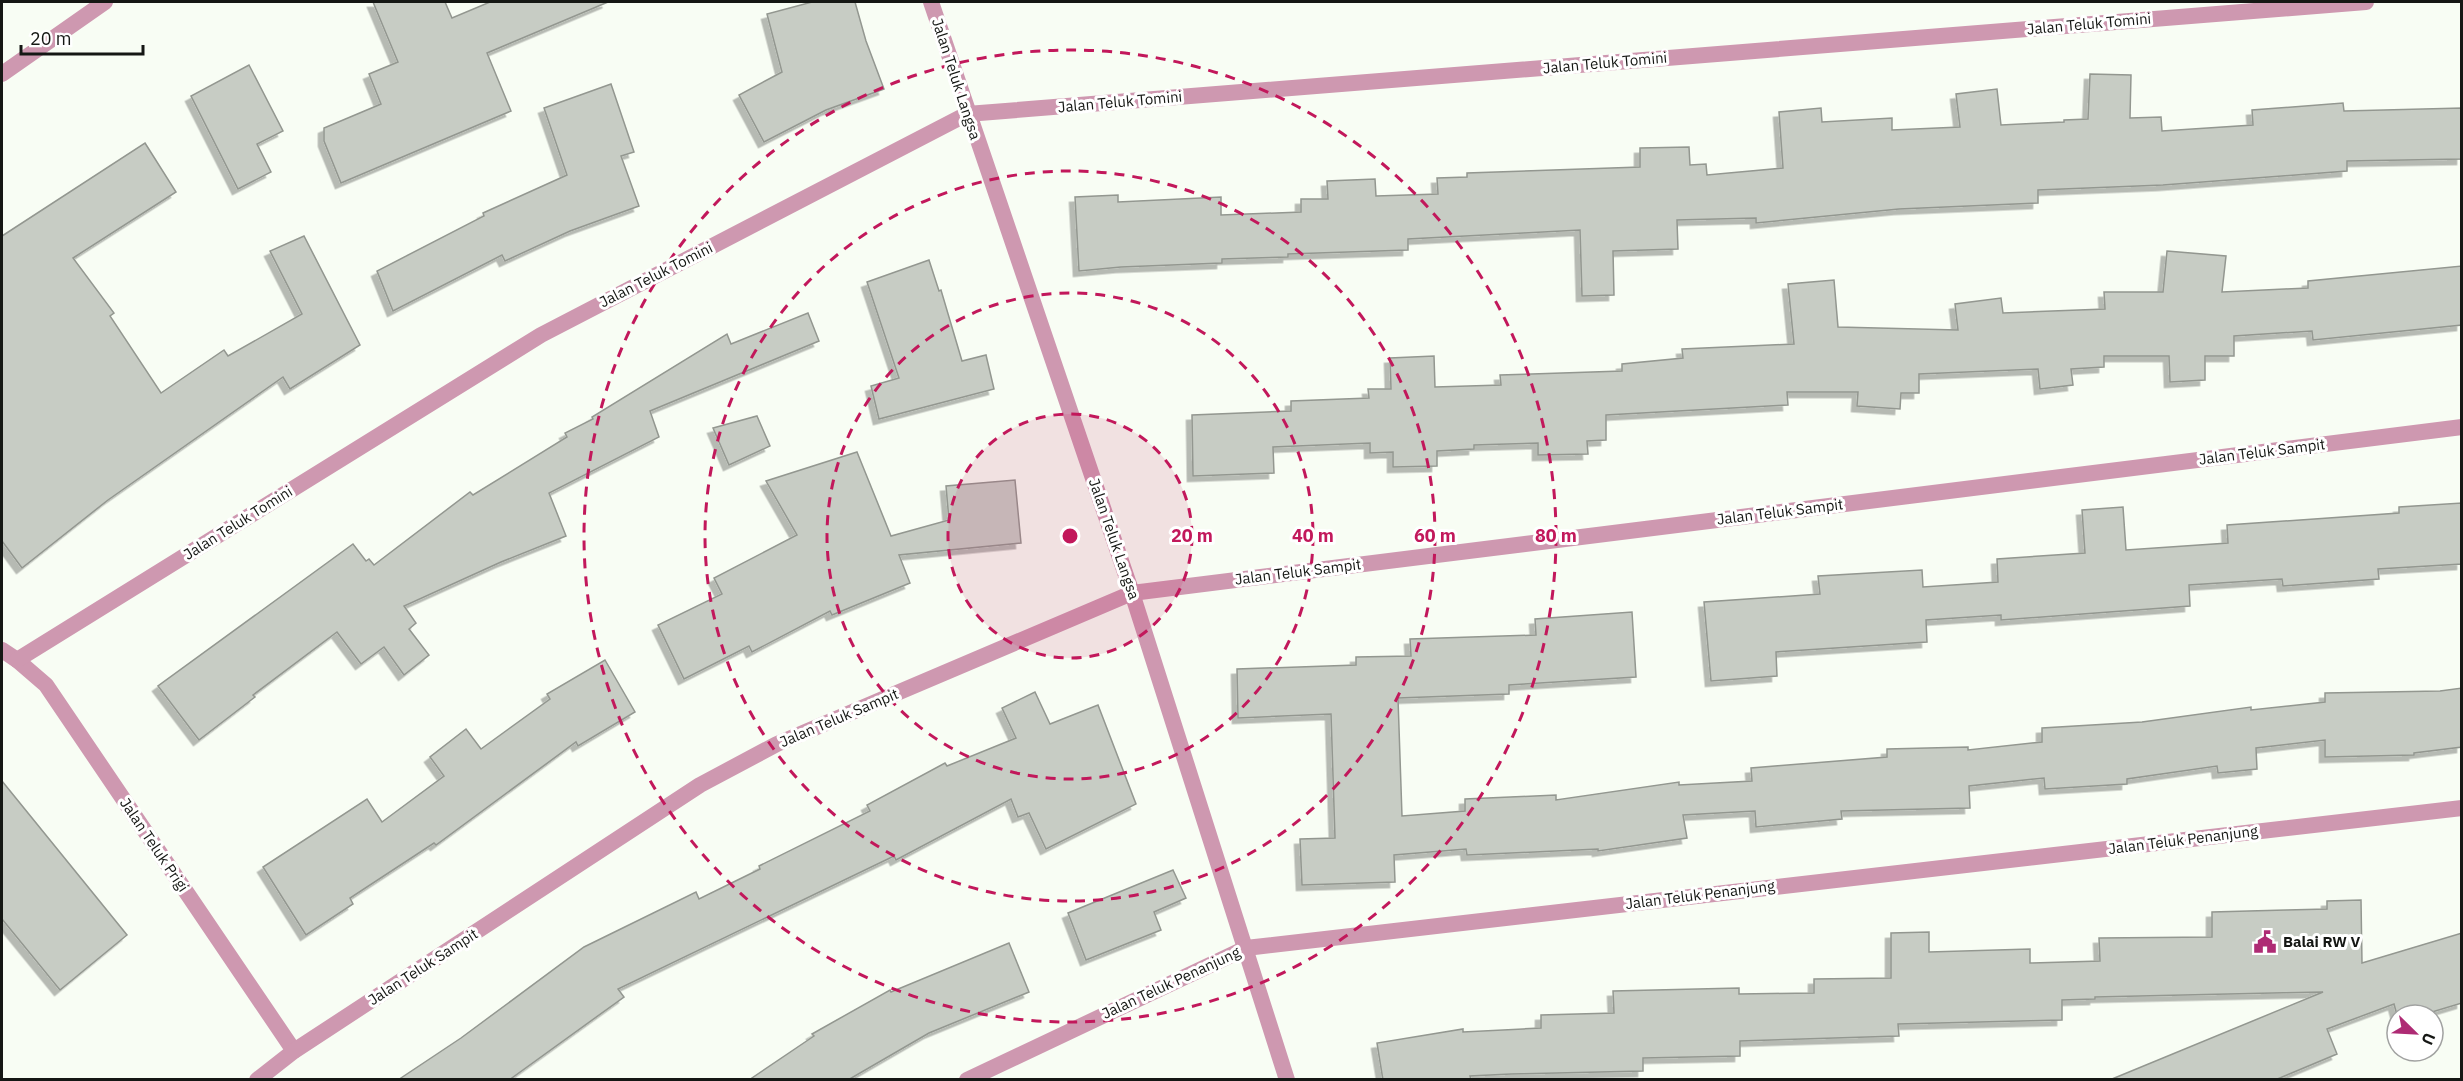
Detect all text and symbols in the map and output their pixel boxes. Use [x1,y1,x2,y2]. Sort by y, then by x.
street label: Jalan Teluk Tomini [2026,9,2152,38]
street label: Jalan Teluk Langsa [928,16,985,142]
scale bar [21,18,142,56]
text: 20 m [30,27,72,50]
street label: Jalan Teluk Tomini [1542,48,1668,77]
street label: Jalan Teluk Tomini [1057,87,1183,116]
street label: Jalan Teluk Tomini [596,238,716,311]
street label: Jalan Teluk Sampit [2198,434,2326,469]
street label: Jalan Teluk Langsa [1085,476,1144,602]
street label: Jalan Teluk Tomini [180,481,296,564]
street label: Jalan Teluk Sampit [1716,494,1844,529]
text: 20 m [1171,524,1213,547]
text: 40 m [1292,524,1334,547]
text: 60 m [1414,524,1456,547]
text: 80 m [1535,524,1577,547]
centre of rings [1060,526,1080,546]
street label: Jalan Teluk Sampit [1234,554,1362,589]
street label: Jalan Teluk Sampit [777,684,901,751]
street label: Jalan Teluk Prigi [116,794,193,895]
street label: Jalan Teluk Penanjung [2107,821,2259,858]
street label: Jalan Teluk Penanjung [1624,876,1776,913]
street label: Jalan Teluk Sampit [364,924,481,1009]
public building icon: Balai RW V [2252,929,2278,955]
place label: Balai RW V [2283,932,2360,951]
street label: Jalan Teluk Penanjung [1099,942,1243,1023]
north arrow [2385,1003,2445,1063]
text: U [2417,1030,2440,1048]

